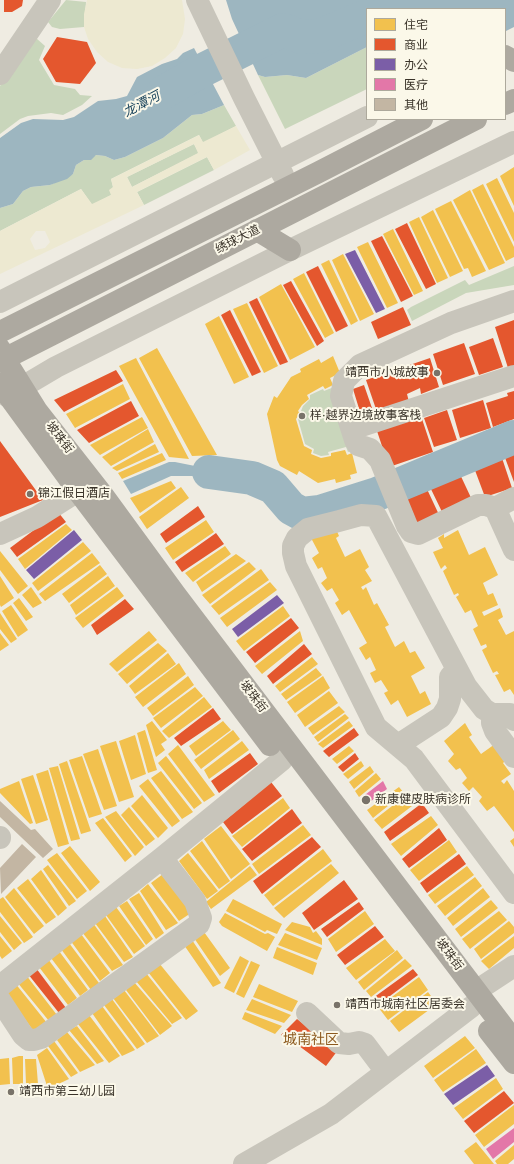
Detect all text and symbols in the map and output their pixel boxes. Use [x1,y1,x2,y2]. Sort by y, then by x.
legend [366,8,506,120]
text: 住宅 [404,16,428,34]
text: 商业 [404,36,428,54]
text: 办公 [404,56,428,74]
text: 医疗 [404,76,428,94]
water label: 龙潭河 [121,89,163,121]
text: 其他 [404,96,428,114]
street label: 绣球大道 [213,223,263,257]
place label: 靖西市小城故事 [345,366,429,380]
marker: 靖西市小城故事 [432,368,442,378]
place label: 样·越界边境故事客栈 [310,409,422,423]
marker: 样·越界边境故事客栈 [297,411,307,421]
street label: 坡珠街 [42,419,76,457]
place label: 锦江假日酒店 [38,487,110,501]
marker: 锦江假日酒店 [25,489,35,499]
street label: 坡珠街 [236,678,270,716]
place label: 新康健皮肤病诊所 [375,793,471,807]
marker: 新康健皮肤病诊所 [360,794,372,806]
street label: 坡珠街 [432,936,466,974]
place label: 靖西市城南社区居委会 [345,998,465,1012]
marker: 靖西市城南社区居委会 [332,1000,342,1010]
district label: 城南社区 [283,1033,339,1049]
place label: 靖西市第三幼儿园 [19,1085,115,1099]
marker: 靖西市第三幼儿园 [6,1087,16,1097]

